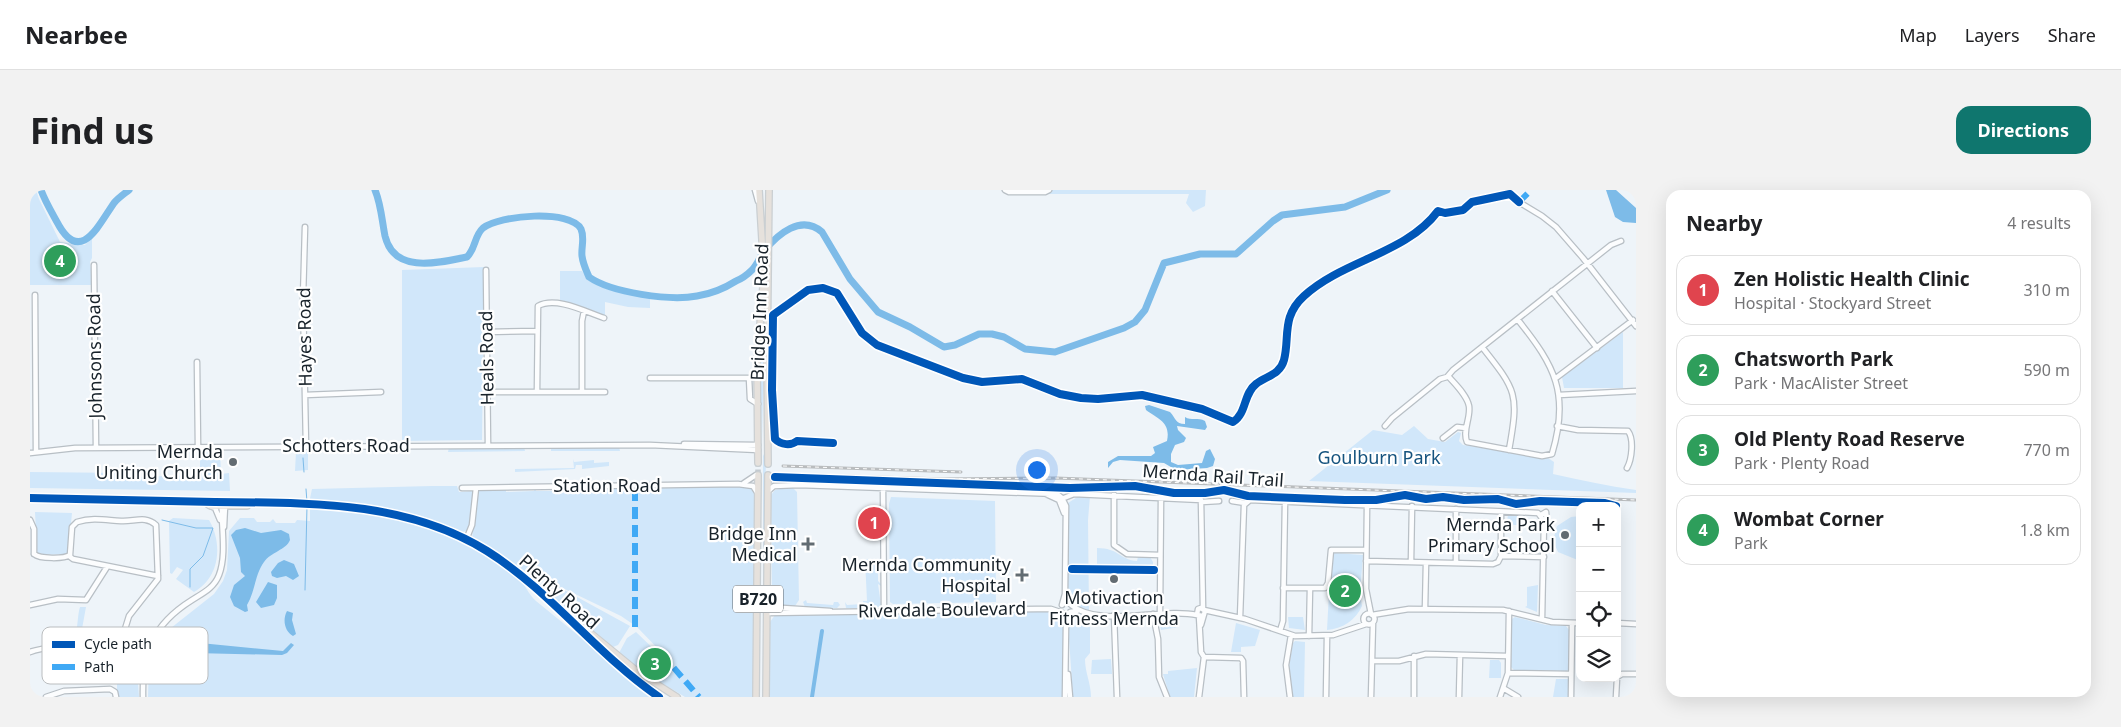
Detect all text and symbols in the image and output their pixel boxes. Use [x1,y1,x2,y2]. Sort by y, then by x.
text: Nearbee [25,18,128,51]
text: Map [1899,23,1937,47]
text: Layers [1965,23,2020,47]
text: Share [2048,23,2096,47]
button: Directions [1956,106,2091,154]
text: Find us [30,107,154,154]
text: Nearby [1686,209,1762,237]
text: 4 results [2007,212,2071,234]
pin: 4 [44,242,76,280]
street label: Bridge Inn Road [745,243,773,381]
text: Zen Holistic Health Clinic [1734,266,1969,292]
text: 1 [1698,279,1708,301]
text: 310 m [2023,279,2070,301]
street label: Hayes Road [291,287,317,387]
text: Hospital · Stockyard Street [1734,292,1931,314]
street label: Johnsons Road [81,293,107,421]
street label: Heals Road [473,310,499,406]
text: Chatsworth Park [1734,346,1893,372]
text: 2 [1698,359,1708,381]
text: 590 m [2023,359,2070,381]
text: Park · MacAlister Street [1734,372,1908,394]
text: Old Plenty Road Reserve [1734,426,1965,452]
street label: Schotters Road [282,433,410,457]
place label: Mernda Uniting Church [96,439,223,484]
text: 3 [1698,439,1708,461]
text: 770 m [2023,439,2070,461]
park label: Goulburn Park [1317,445,1441,469]
text: Park · Plenty Road [1734,452,1870,474]
marker: Mernda Uniting Church [227,456,239,468]
your location [1024,457,1050,483]
street label: Mernda Rail Trail [1142,458,1285,492]
street label: Station Road [553,473,661,497]
map controls [1576,502,1621,682]
button: + [1576,502,1621,547]
pin: 1 [858,504,890,542]
text: Wombat Corner [1734,506,1884,532]
place label: Mernda Park Primary School [1428,512,1555,557]
text: 4 [1698,519,1708,541]
text: 1.8 km [2020,519,2070,541]
place label: Bridge Inn Medical [708,521,797,566]
marker: Mernda Park Primary School [1559,529,1571,541]
text: Park [1734,532,1768,554]
marker: Bridge Inn Medical [801,537,815,551]
button: − [1576,547,1621,592]
street label: Plenty Road [514,549,605,634]
place label: Mernda Community Hospital [842,552,1012,597]
marker: Mernda Community Hospital [1015,568,1029,582]
pin: 2 [1329,572,1361,610]
marker: Motivaction Fitness Mernda [1108,573,1120,585]
place label: Motivaction Fitness Mernda [1049,585,1179,630]
road number: B720 [733,586,783,612]
button: locate [1576,592,1621,637]
street label: Riverdale Boulevard [858,596,1026,622]
legend [42,627,208,684]
text: Cycle path [84,634,152,653]
button: layers [1576,637,1621,682]
pin: 3 [639,645,671,683]
text: Path [84,657,114,676]

